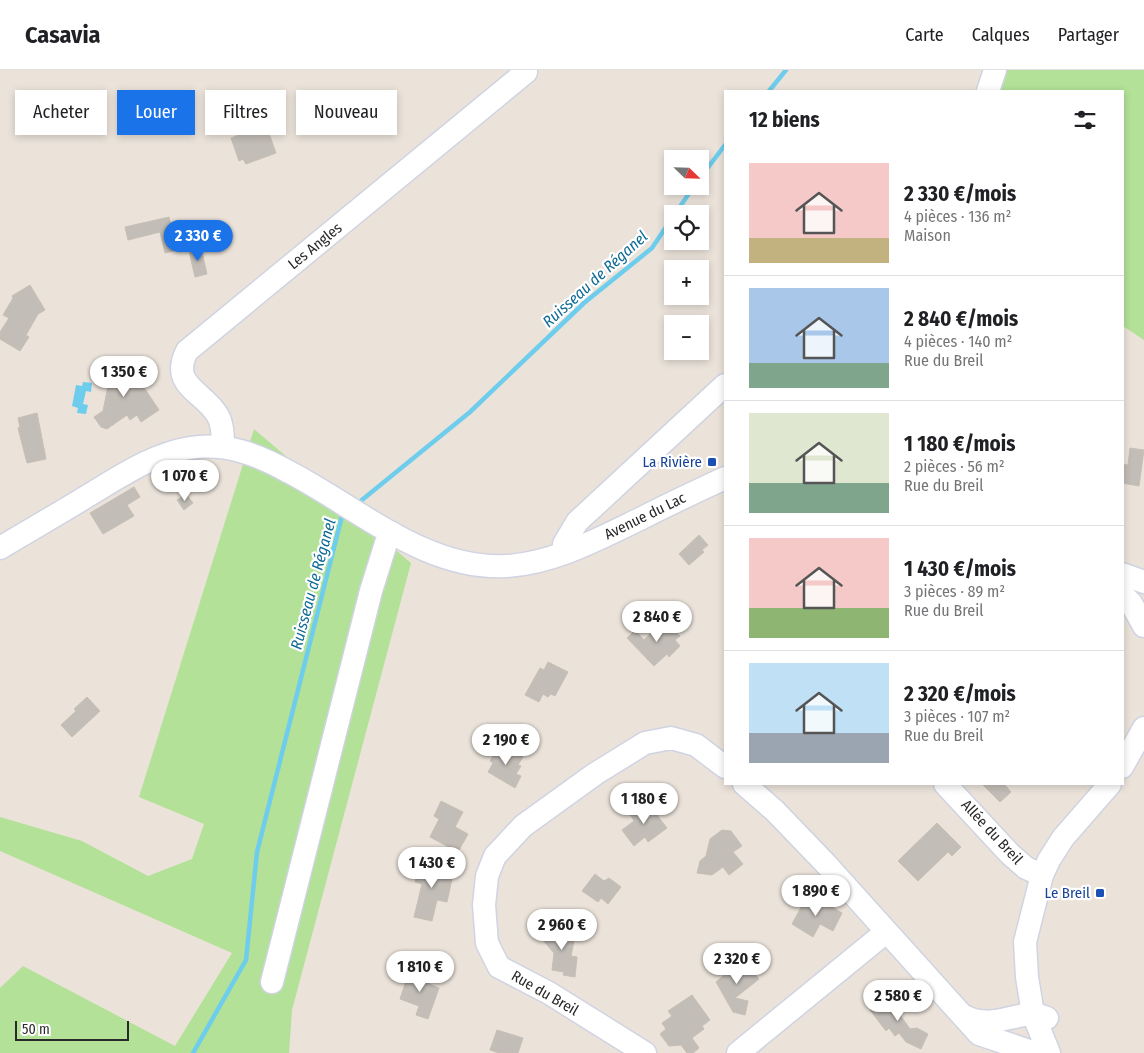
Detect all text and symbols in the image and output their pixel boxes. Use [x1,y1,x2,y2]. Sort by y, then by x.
text: Casavia [25,21,101,49]
text: Carte [905,24,944,46]
text: Calques [972,24,1030,46]
text: Partager [1058,24,1119,46]
chip: Acheter [15,90,107,135]
chip: Louer [117,90,195,135]
chip: Filtres [205,90,286,135]
chip: Nouveau [296,90,397,135]
icon: filters [1071,106,1099,134]
text: 12 biens [749,107,820,133]
north arrow [664,150,709,195]
map controls [664,150,709,360]
text: 2 330 €/mois [904,181,1016,207]
icon: home [789,183,849,243]
button: locate [664,205,709,250]
text: 4 pièces · 136 m² [904,207,1011,226]
street label: Les Angles [284,219,346,273]
pin: 2 330 € [152,220,244,262]
text: 2 330 € [175,226,221,245]
text: Maison [904,226,951,245]
water label: Ruisseau de Réganel [539,227,651,331]
button: + [664,260,709,305]
text: 2 840 €/mois [904,306,1018,332]
icon: home [789,308,849,368]
button: − [664,315,709,360]
text: 4 pièces · 140 m² [904,332,1012,351]
text: Rue du Breil [904,351,984,370]
pin: 1 350 € [78,356,170,398]
text: 1 350 € [101,362,147,381]
text: 1 180 €/mois [904,431,1015,457]
icon: home [789,433,849,493]
place label: La Rivière [643,453,702,471]
marker: La Rivière [706,456,718,468]
text: 2 pièces · 56 m² [904,457,1005,476]
pin: 1 070 € [139,460,231,502]
text: 1 070 € [162,466,208,485]
text: Rue du Breil [904,476,984,495]
street label: Avenue du Lac [601,488,689,543]
water label: Ruisseau de Réganel [286,517,340,651]
text: 1 430 €/mois [904,556,1016,582]
icon: home [789,558,849,618]
text: 3 pièces · 89 m² [904,582,1005,601]
pin: 2 840 € [611,600,703,643]
text: Rue du Breil [904,601,984,620]
text: 2 840 € [633,607,681,626]
text: 2 320 €/mois [904,681,1016,707]
icon: home [789,683,849,743]
text: 3 pièces · 107 m² [904,707,1010,726]
pin: 2 190 € [460,724,552,766]
text: Rue du Breil [904,726,984,745]
text: 2 190 € [483,730,529,749]
pin: 1 180 € [598,782,690,825]
text: 1 180 € [621,789,667,808]
street label: Allée du Breil [958,796,1026,868]
pin: 1 430 € [386,846,478,889]
text: 1 430 € [409,853,455,872]
pin: 1 890 € [770,874,862,917]
text: 1 890 € [792,881,840,900]
place label: Le Breil [1045,884,1090,902]
marker: Le Breil [1094,887,1106,899]
pin: 2 960 € [516,908,608,951]
text: 2 960 € [538,915,586,934]
pin: 2 320 € [691,942,783,985]
text: 2 320 € [714,949,760,968]
pin: 1 810 € [374,950,466,993]
text: 1 810 € [397,957,443,976]
street label: Rue du Breil [508,967,582,1019]
pin: 2 580 € [852,980,944,1022]
text: 2 580 € [874,986,922,1005]
scale bar [15,1018,129,1041]
text: 50 m [22,1021,50,1038]

